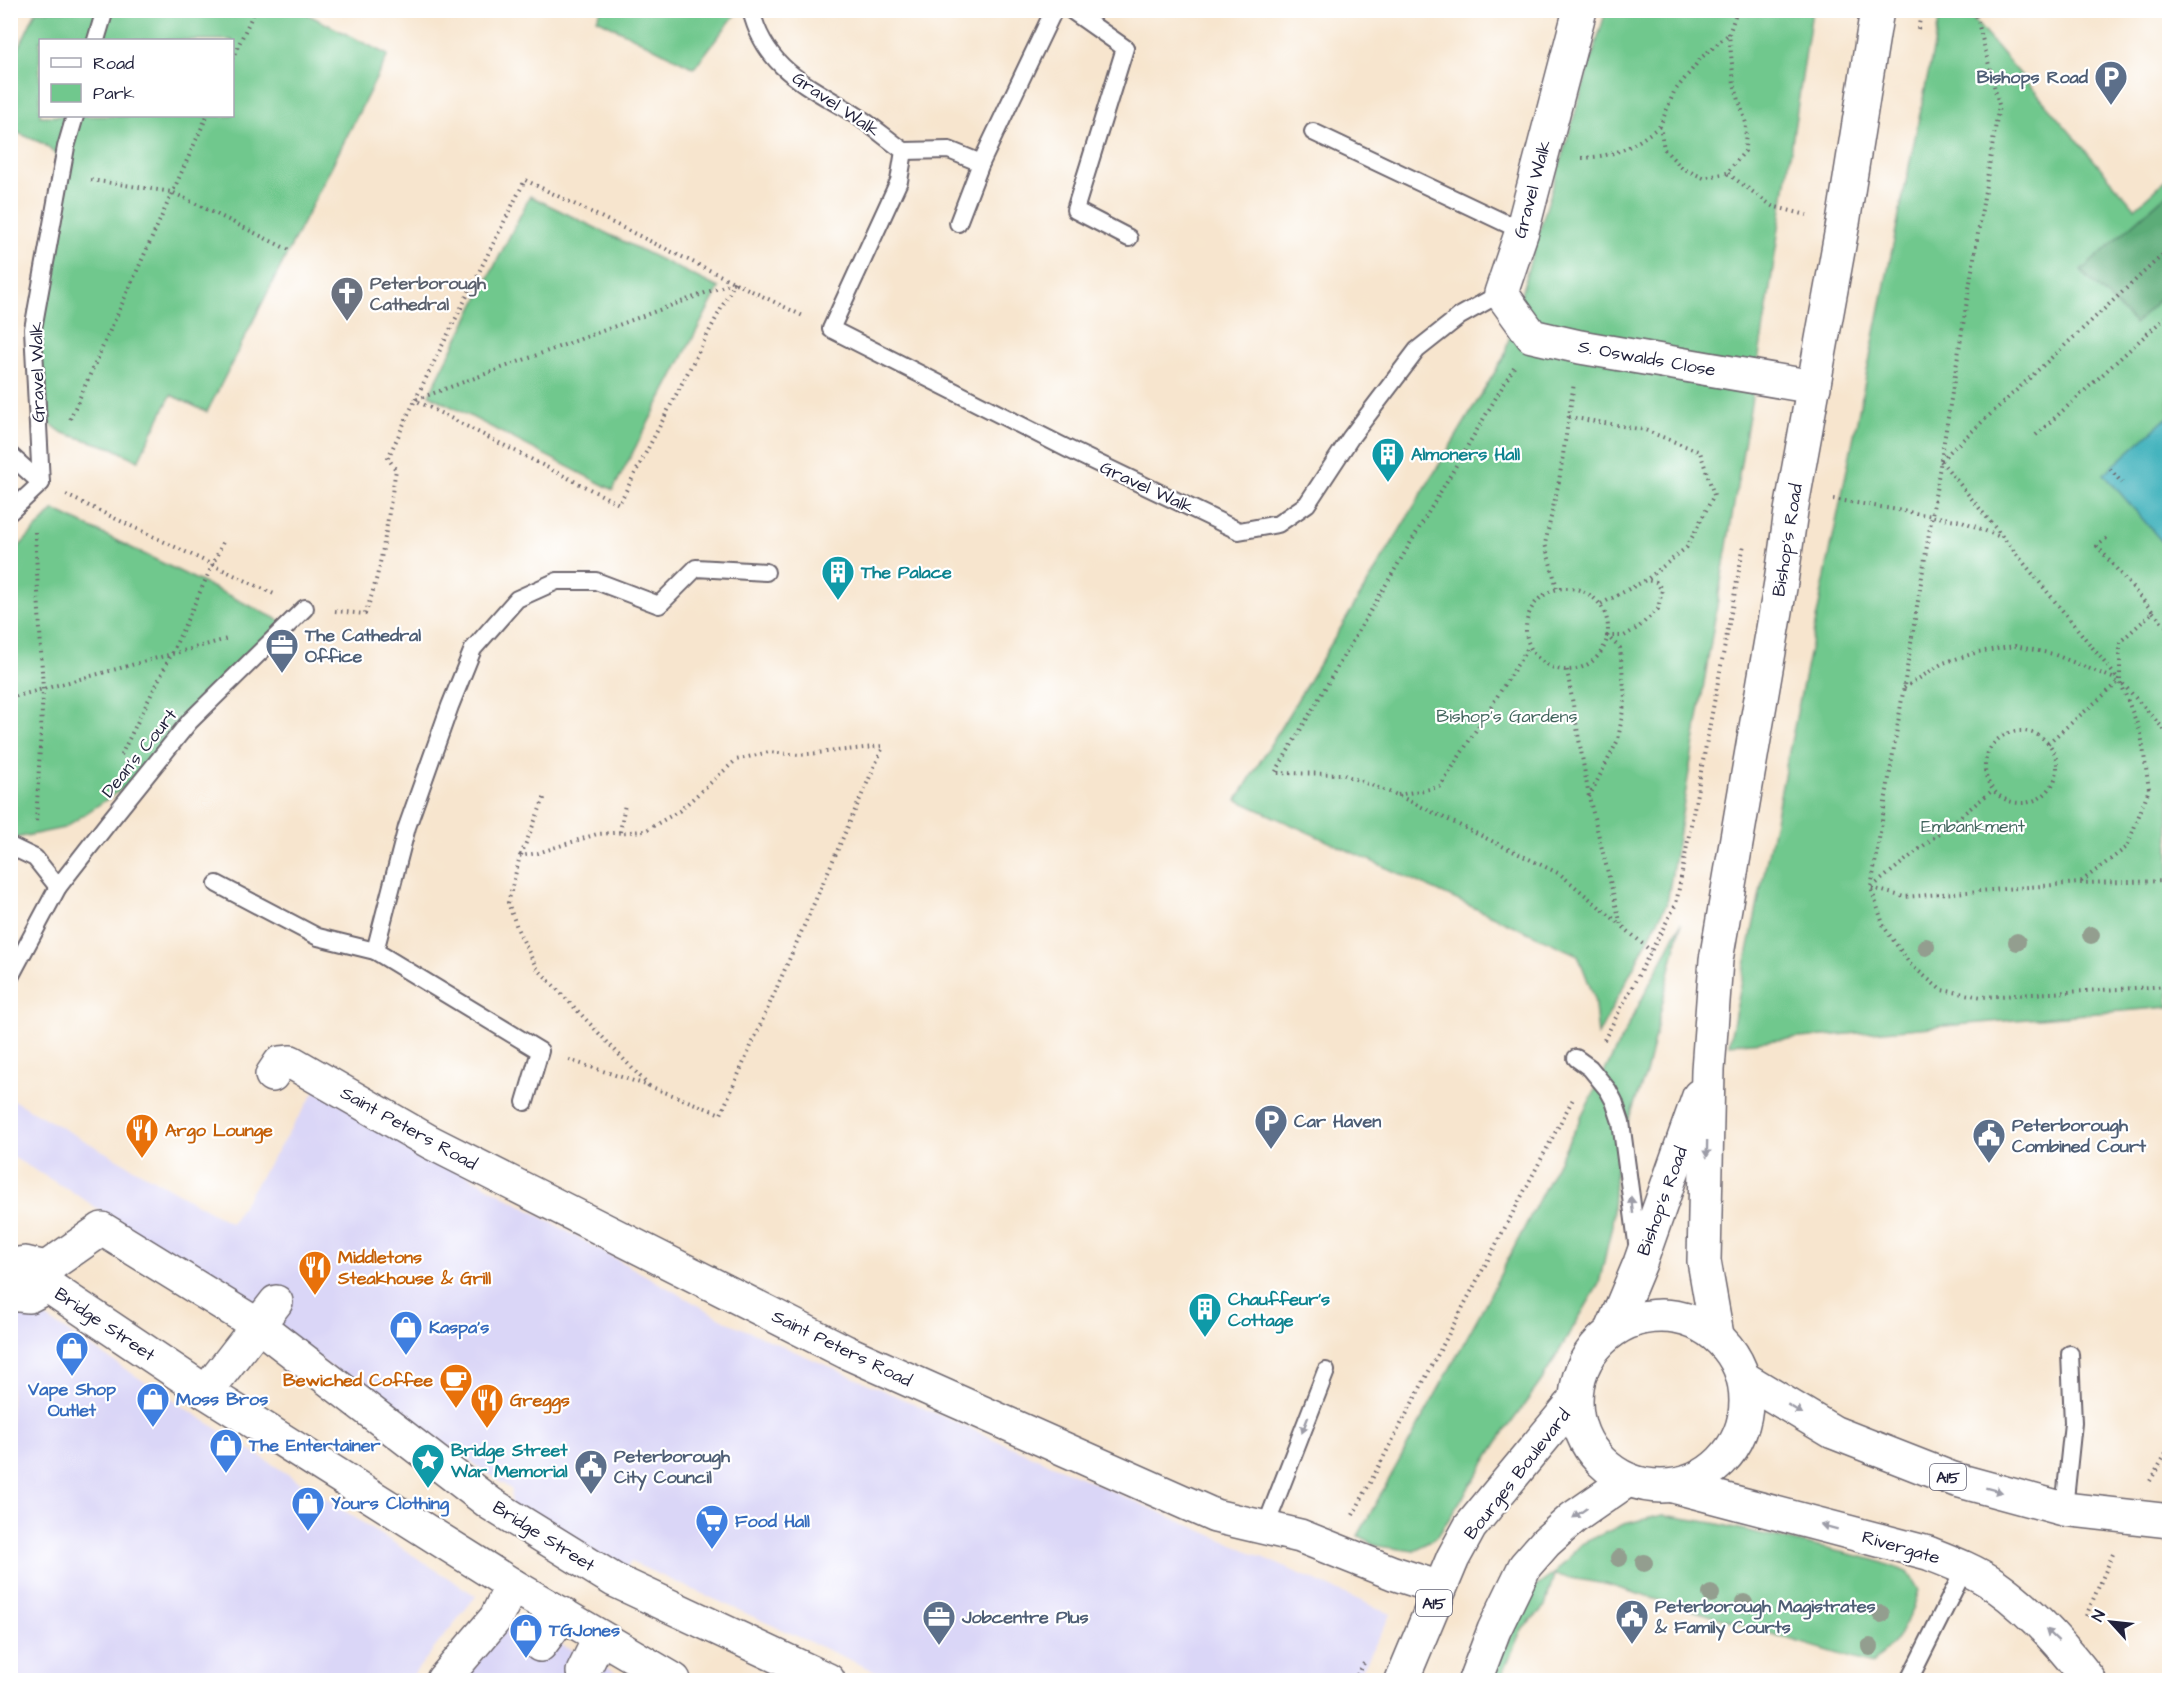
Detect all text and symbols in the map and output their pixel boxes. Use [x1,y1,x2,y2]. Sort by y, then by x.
legend [39,39,234,117]
text: Road [93,51,134,76]
parking icon: Bishops Road [2093,59,2129,106]
place label: Bishops Road [1977,65,2089,90]
street label: Gravel Walk [787,66,884,143]
text: Park [93,81,135,106]
street label: Gravel Walk [1507,137,1558,241]
place label: Peterborough Cathedral [370,271,487,317]
church icon: Peterborough Cathedral [329,275,365,322]
street label: Gravel Walk [24,321,51,423]
street label: S. Oswalds Close [1576,334,1718,383]
building icon: Almoners Hall [1370,436,1406,483]
place label: Almoners Hall [1411,442,1520,467]
street label: Gravel Walk [1096,455,1198,520]
street label: Bishop's Road [1766,482,1809,598]
building icon: The Palace [820,554,856,601]
place label: The Palace [860,560,952,585]
place label: The Cathedral Office [304,623,421,669]
office icon: The Cathedral Office [264,627,300,674]
street label: Dean's Court [96,703,184,803]
park label: Bishop's Gardens [1436,704,1578,729]
park label: Embankment [1921,814,2026,839]
street label: Saint Peters Road [336,1080,482,1176]
parking icon: Car Haven [1253,1103,1289,1150]
place label: Car Haven [1294,1109,1381,1134]
restaurant icon: Argo Lounge [124,1112,160,1159]
place label: Peterborough Combined Court [2012,1113,2147,1159]
public building icon: Peterborough Combined Court [1971,1117,2007,1164]
place label: Argo Lounge [165,1118,273,1144]
one-way arrow [1702,1140,1711,1159]
street label: Bishop's Road [1631,1143,1694,1259]
one-way arrow [1627,1195,1637,1214]
place label: Middletons Steakhouse & Grill [337,1245,491,1291]
restaurant icon: Middletons Steakhouse & Grill [297,1249,333,1296]
street label: Bridge Street [49,1281,161,1369]
place label: Chauffeur's Cottage [1228,1287,1330,1334]
building icon: Chauffeur's Cottage [1187,1291,1223,1338]
street label: Saint Peters Road [768,1304,916,1393]
shop icon: Kaspa's [388,1309,424,1356]
place label: Kaspa's [429,1315,489,1340]
shop icon: Vape Shop Outlet [54,1330,90,1377]
cafe icon: Bewiched Coffee [438,1362,474,1409]
place label: Bewiched Coffee [283,1368,433,1393]
place label: Vape Shop Outlet [27,1377,116,1423]
shop icon: Moss Bros [135,1381,171,1428]
restaurant icon: Greggs [469,1382,505,1429]
place label: Moss Bros [176,1387,268,1412]
place label: Greggs [510,1388,570,1414]
street label: Bourges Boulevard [1458,1404,1577,1545]
one-way arrow [1787,1404,1803,1415]
one-way arrow [1300,1416,1310,1434]
shop icon: The Entertainer [208,1427,244,1474]
place label: The Entertainer [248,1433,381,1458]
place label: Bridge Street War Memorial [450,1438,568,1484]
place icon: Bridge Street War Memorial [410,1442,446,1489]
place label: Peterborough City Council [614,1444,731,1491]
public building icon: Peterborough City Council [573,1448,609,1495]
road number: A15 [1930,1464,1966,1490]
shop icon: Yours Clothing [290,1485,326,1532]
one-way arrow [1985,1486,2003,1495]
place label: Yours Clothing [331,1491,450,1517]
street label: Bridge Street [487,1495,600,1579]
supermarket icon: Food Hall [694,1503,730,1550]
one-way arrow [1573,1507,1589,1519]
place label: Food Hall [735,1509,810,1534]
one-way arrow [1820,1522,1838,1531]
street label: Rivergate [1859,1524,1943,1572]
road number: A15 [1416,1590,1452,1616]
north arrow [2081,1592,2141,1652]
place label: Peterborough Magistrates & Family Courts [1654,1594,1876,1641]
public building icon: Peterborough Magistrates & Family Courts [1614,1598,1650,1645]
office icon: Jobcentre Plus [921,1599,957,1646]
place label: Jobcentre Plus [961,1605,1089,1630]
text: N [2086,1606,2111,1625]
shop icon: TGJones [508,1612,544,1659]
place label: TGJones [548,1618,620,1643]
one-way arrow [2045,1629,2059,1643]

